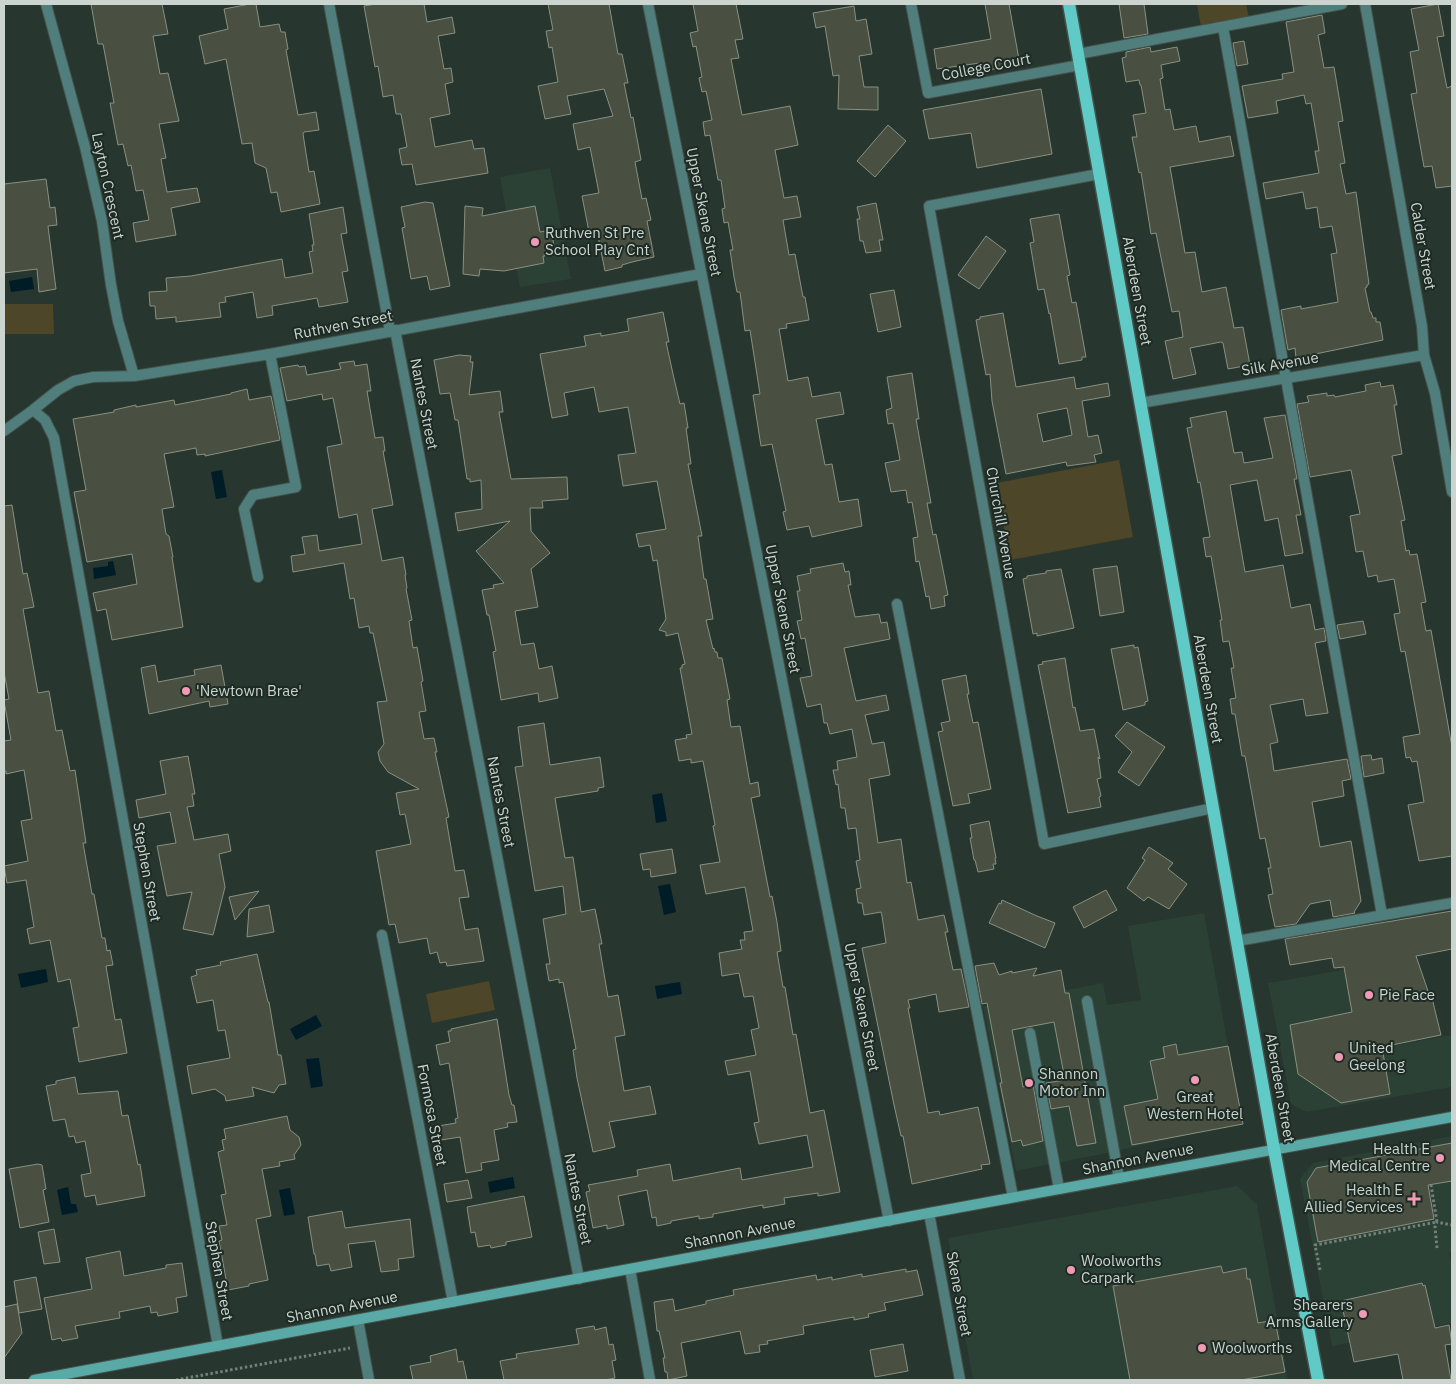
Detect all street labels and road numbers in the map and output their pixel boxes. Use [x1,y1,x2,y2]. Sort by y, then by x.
street label: College Court [940,49,1032,84]
street label: Layton Crescent [88,131,129,241]
street label: Upper Skene Street [683,146,726,278]
street label: Calder Street [1406,201,1441,291]
street label: Aberdeen Street [1119,235,1156,347]
street label: Ruthven Street [292,306,394,343]
street label: Silk Avenue [1240,347,1320,380]
street label: Nantes Street [406,357,443,451]
street label: Churchill Avenue [982,465,1021,580]
street label: Upper Skene Street [762,543,805,675]
street label: Aberdeen Street [1190,633,1227,745]
street label: Nantes Street [483,755,520,849]
street label: Stephen Street [129,821,166,923]
street label: Upper Skene Street [841,941,884,1073]
street label: Aberdeen Street [1262,1032,1299,1144]
street label: Formosa Street [413,1062,452,1167]
street label: Shannon Avenue [1081,1138,1195,1179]
street label: Nantes Street [560,1152,597,1246]
street label: Shannon Avenue [683,1212,797,1253]
street label: Stephen Street [201,1220,238,1322]
street label: Skene Street [943,1250,976,1338]
street label: Shannon Avenue [285,1286,399,1327]

